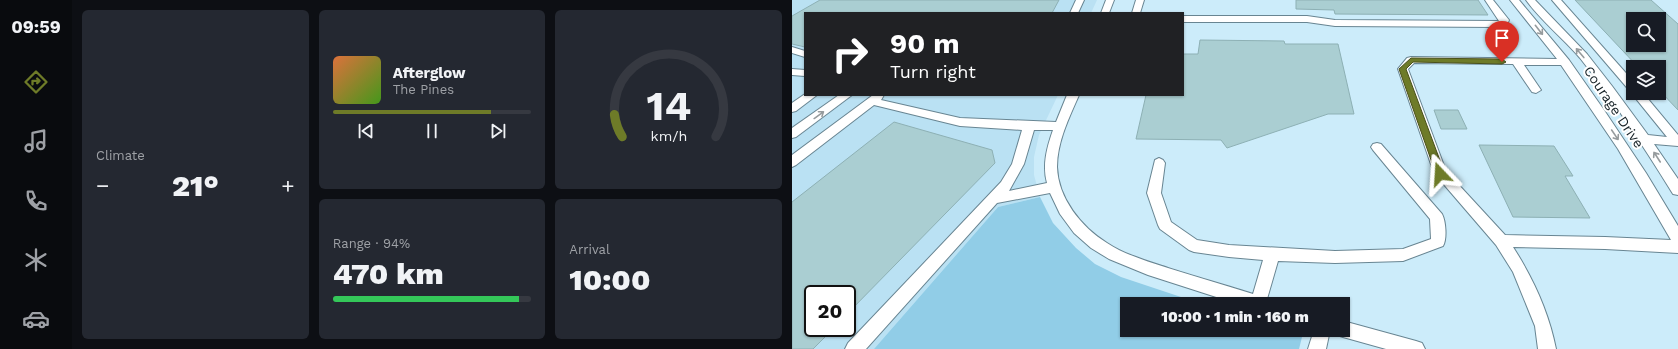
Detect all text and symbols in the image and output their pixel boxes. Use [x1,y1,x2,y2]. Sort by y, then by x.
map controls [1626,12,1666,100]
button: search [1626,12,1666,52]
text: 09:59 [11,16,61,37]
pin [1485,21,1519,62]
one-way arrow [1535,24,1544,35]
text: 90 m [890,27,960,60]
icon: arrive [1491,27,1513,49]
icon: right [824,28,876,80]
one-way arrow [1575,47,1584,58]
button: layers [1626,60,1666,100]
text: Turn right [890,61,976,82]
street label: Courage Drive [1581,63,1647,151]
text: Afterglow [393,64,466,82]
icon: directions [22,68,50,96]
text: 14 [646,81,691,130]
text: The Pines [393,82,454,97]
one-way arrow [814,111,825,119]
icon: previous [355,120,377,142]
icon: pause [421,120,443,142]
icon: next [487,120,509,142]
icon: music [22,127,50,155]
text: km/h [650,128,687,144]
one-way arrow [1611,129,1619,140]
text: Climate [96,148,145,163]
one-way arrow [1652,152,1661,163]
position arrow [1419,153,1461,195]
text: 21° [172,168,219,203]
text: − [96,173,109,198]
text: + [281,173,295,198]
icon: phone [22,187,50,215]
text: Range · 94% [333,236,410,251]
text: Arrival [569,242,610,257]
icon: climate [22,246,50,274]
text: 470 km [333,256,444,291]
text: 10:00 [569,262,650,297]
speed limit sign: 20 [804,285,856,337]
icon: car [22,305,50,333]
text: 10:00 · 1 min · 160 m [1161,308,1309,326]

